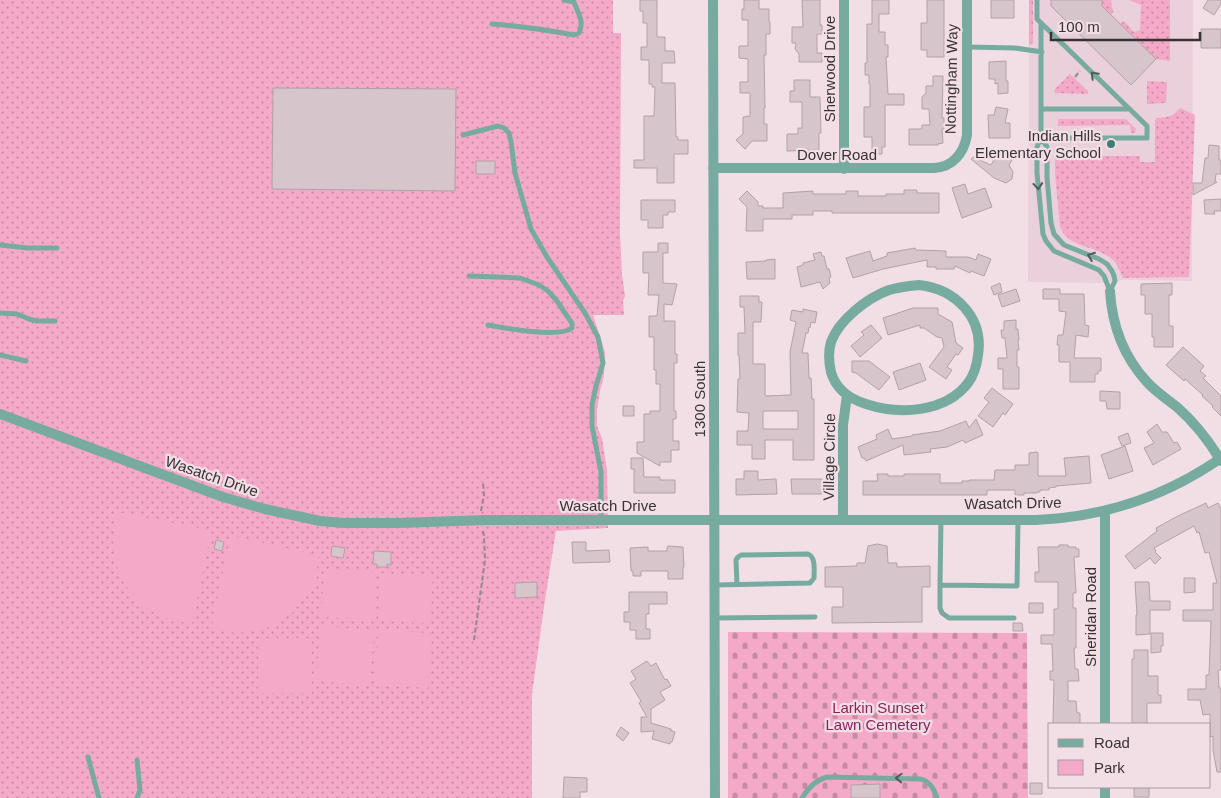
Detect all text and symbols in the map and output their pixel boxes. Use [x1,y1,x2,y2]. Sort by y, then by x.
scale bar [1051,10,1200,42]
street label: Sherwood Drive [821,16,838,122]
text: 100 m [1058,18,1100,35]
street label: Nottingham Way [942,23,960,134]
one-way arrow [1091,72,1100,81]
place label: Indian Hills Elementary School [975,127,1101,161]
marker: Indian Hills Elementary School [1105,138,1117,150]
street label: Dover Road [797,146,877,163]
one-way arrow [1032,182,1043,190]
one-way arrow [1087,251,1095,261]
street label: 1300 South [691,361,708,437]
street label: Village Circle [820,413,838,501]
street label: Wasatch Drive [163,452,261,500]
street label: Wasatch Drive [964,494,1062,512]
street label: Wasatch Drive [560,497,656,514]
street label: Sheridan Road [1082,567,1099,667]
park label: Larkin Sunset Lawn Cemetery [825,699,931,733]
legend [1048,723,1211,788]
text: Road [1094,734,1130,751]
text: Park [1094,759,1125,776]
one-way arrow [894,773,902,783]

